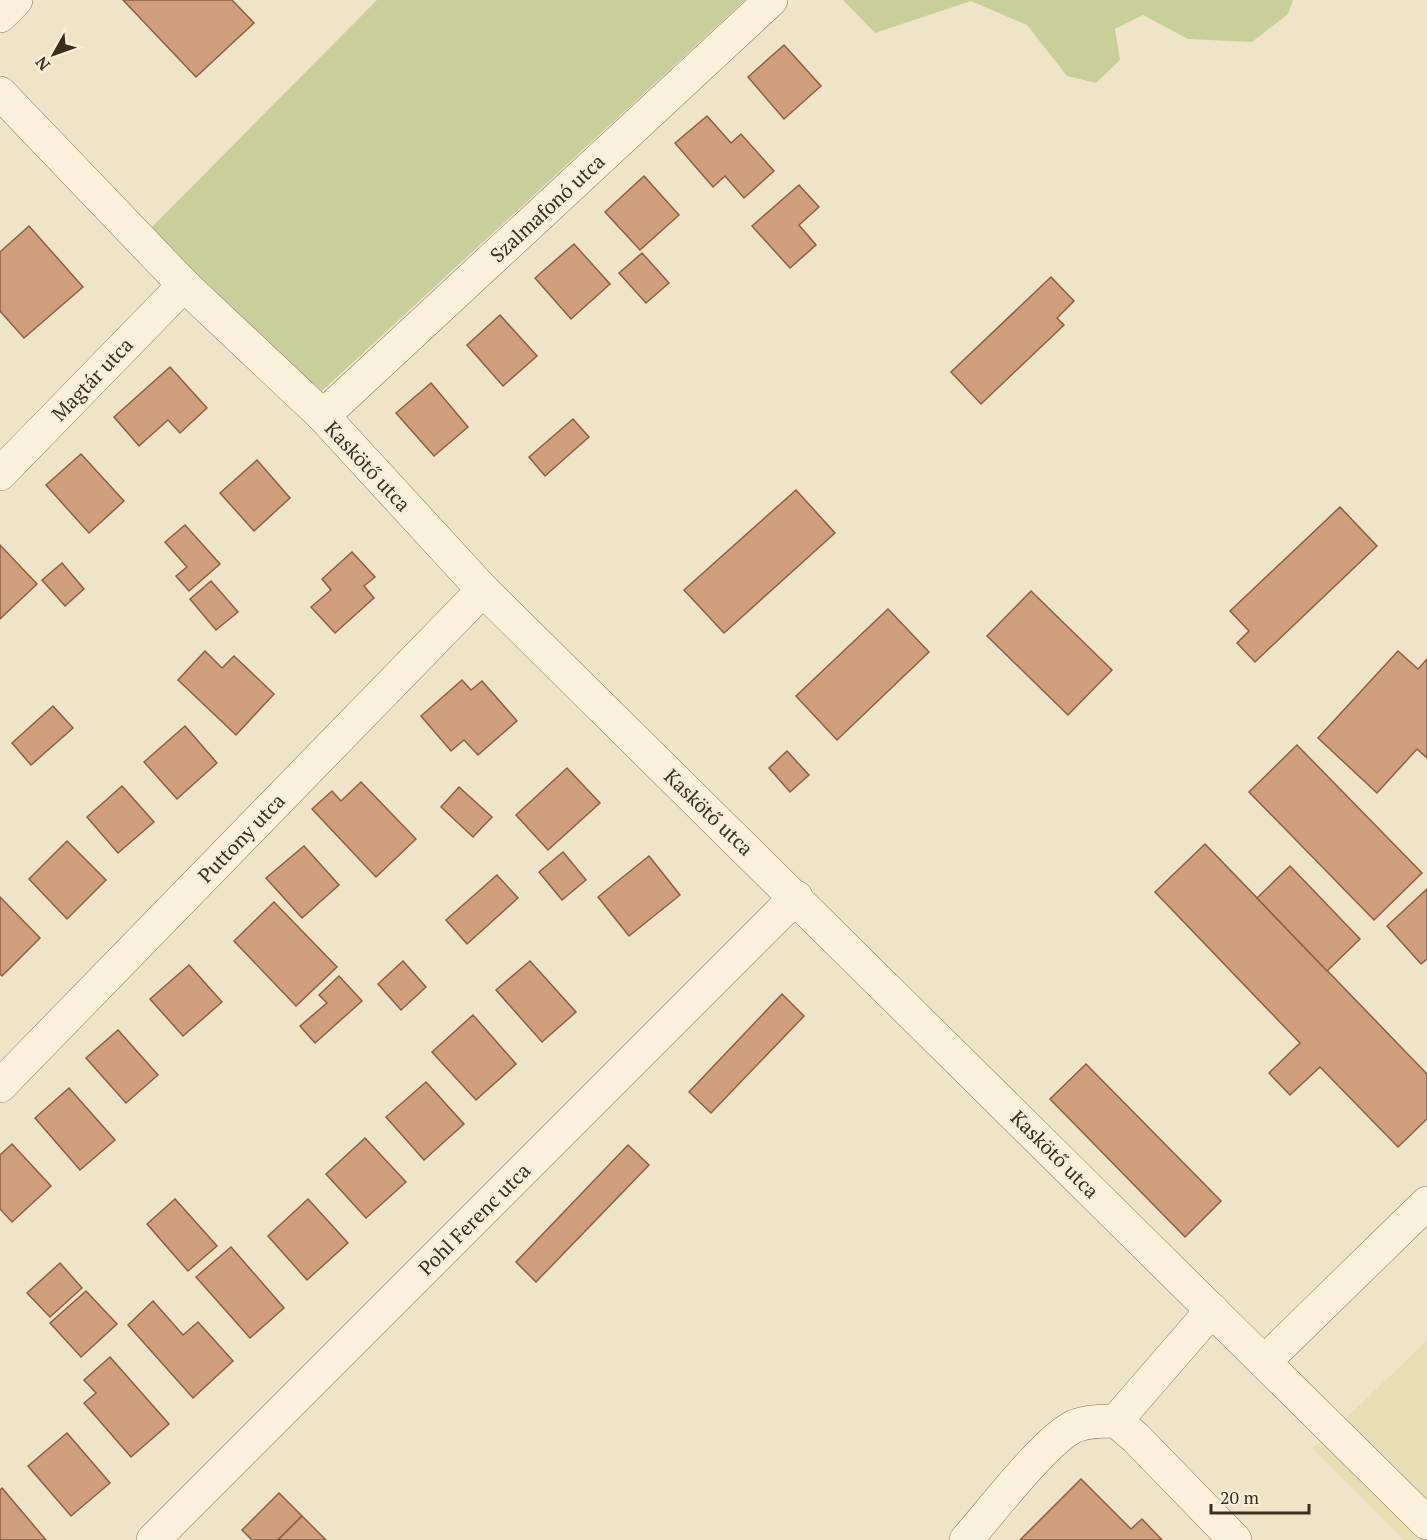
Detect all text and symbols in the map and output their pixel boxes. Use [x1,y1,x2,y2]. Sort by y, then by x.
north arrow [24,24,84,84]
text: N [30,52,55,75]
street label: Szalmafonó utca [484,148,610,268]
street label: Magtár utca [45,331,139,427]
street label: Kaskötő utca [319,415,417,517]
street label: Kaskötő utca [659,763,759,861]
street label: Puttony utca [192,787,290,889]
street label: Kaskötő utca [1005,1104,1105,1204]
street label: Pohl Ferenc utca [412,1157,536,1281]
scale bar [1211,1477,1308,1515]
text: 20 m [1220,1485,1260,1509]

